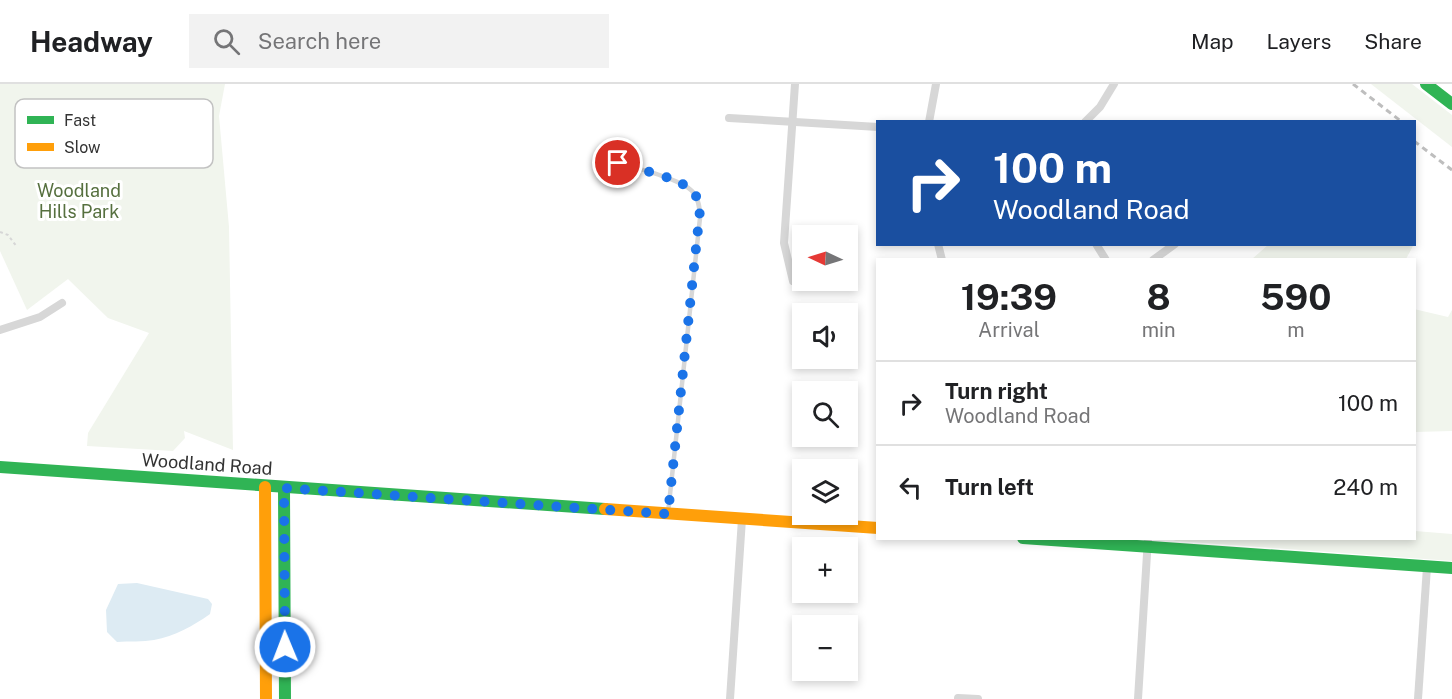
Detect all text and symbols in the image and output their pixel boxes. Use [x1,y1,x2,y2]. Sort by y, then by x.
search box [189,14,609,68]
text: Headway [30,25,153,58]
icon: search [210,25,243,58]
text: Search here [258,28,381,54]
text: Map [1191,29,1234,54]
text: Layers [1267,29,1331,54]
text: Share [1364,29,1422,54]
legend [15,99,213,168]
text: Fast [64,111,96,130]
pin [592,137,643,188]
text: Slow [64,138,101,157]
text: 100 m [993,143,1112,192]
icon: right [894,144,972,222]
icon: arrive [601,146,634,179]
park label: Woodland Hills Park [37,180,121,222]
text: Woodland Road [993,193,1190,225]
north arrow [792,225,858,291]
map controls [792,225,858,681]
text: 19:39 [961,276,1057,318]
text: 8 [1147,276,1171,318]
text: 590 [1260,276,1331,318]
button: sound [792,303,858,369]
text: Arrival [978,318,1040,342]
text: min [1142,318,1176,342]
text: m [1287,318,1304,342]
text: Turn right [945,378,1048,404]
button: search [792,381,858,447]
icon: right [894,387,927,420]
text: 100 m [1338,390,1398,416]
text: Woodland Road [945,404,1091,428]
street label: Woodland Road [141,449,273,479]
button: layers [792,459,858,525]
icon: left [894,471,927,504]
text: Turn left [945,474,1034,500]
text: 240 m [1333,474,1398,500]
button: + [792,537,858,603]
position arrow [253,615,317,679]
button: − [792,615,858,681]

